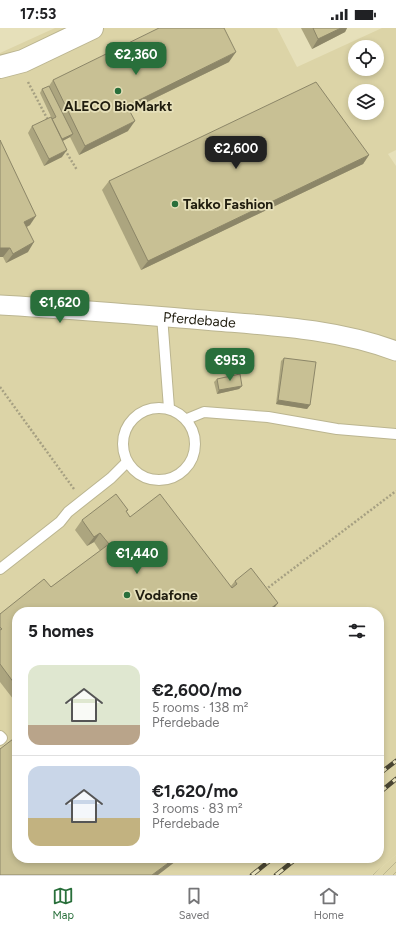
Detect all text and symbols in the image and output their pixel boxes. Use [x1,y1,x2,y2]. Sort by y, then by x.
text: 17:53 [20,5,56,23]
map controls [348,40,384,120]
button: locate [348,40,384,76]
pin: €2,360 [103,42,169,76]
text: €2,360 [114,47,158,62]
button: layers [348,84,384,120]
marker: ALECO BioMarkt [113,86,123,96]
place label: ALECO BioMarkt [64,98,173,115]
pin: €2,600 [203,136,269,170]
text: €2,600 [214,141,258,156]
place label: Takko Fashion [183,196,273,213]
marker: Takko Fashion [170,199,180,209]
pin: €1,620 [27,290,93,324]
text: €1,620 [39,295,81,310]
street label: Pferdebade [162,309,237,332]
pin: €953 [206,348,254,382]
text: €953 [214,353,246,368]
pin: €1,440 [104,541,170,575]
text: €1,440 [116,546,158,561]
place label: Vodafone [135,587,198,604]
marker: Vodafone [122,590,132,600]
icon: filters [346,620,368,642]
text: 5 homes [28,621,94,641]
text: €2,600/mo [152,680,242,700]
icon: home [60,681,108,729]
text: 5 rooms · 138 m² [152,700,248,715]
text: Pferdebade [152,715,219,730]
text: €1,620/mo [152,781,238,801]
icon: home [60,782,108,830]
text: 3 rooms · 83 m² [152,801,243,816]
text: Pferdebade [152,816,219,831]
tab: Map [52,885,74,922]
tab: Saved [179,885,209,922]
tab: Home [314,885,344,922]

